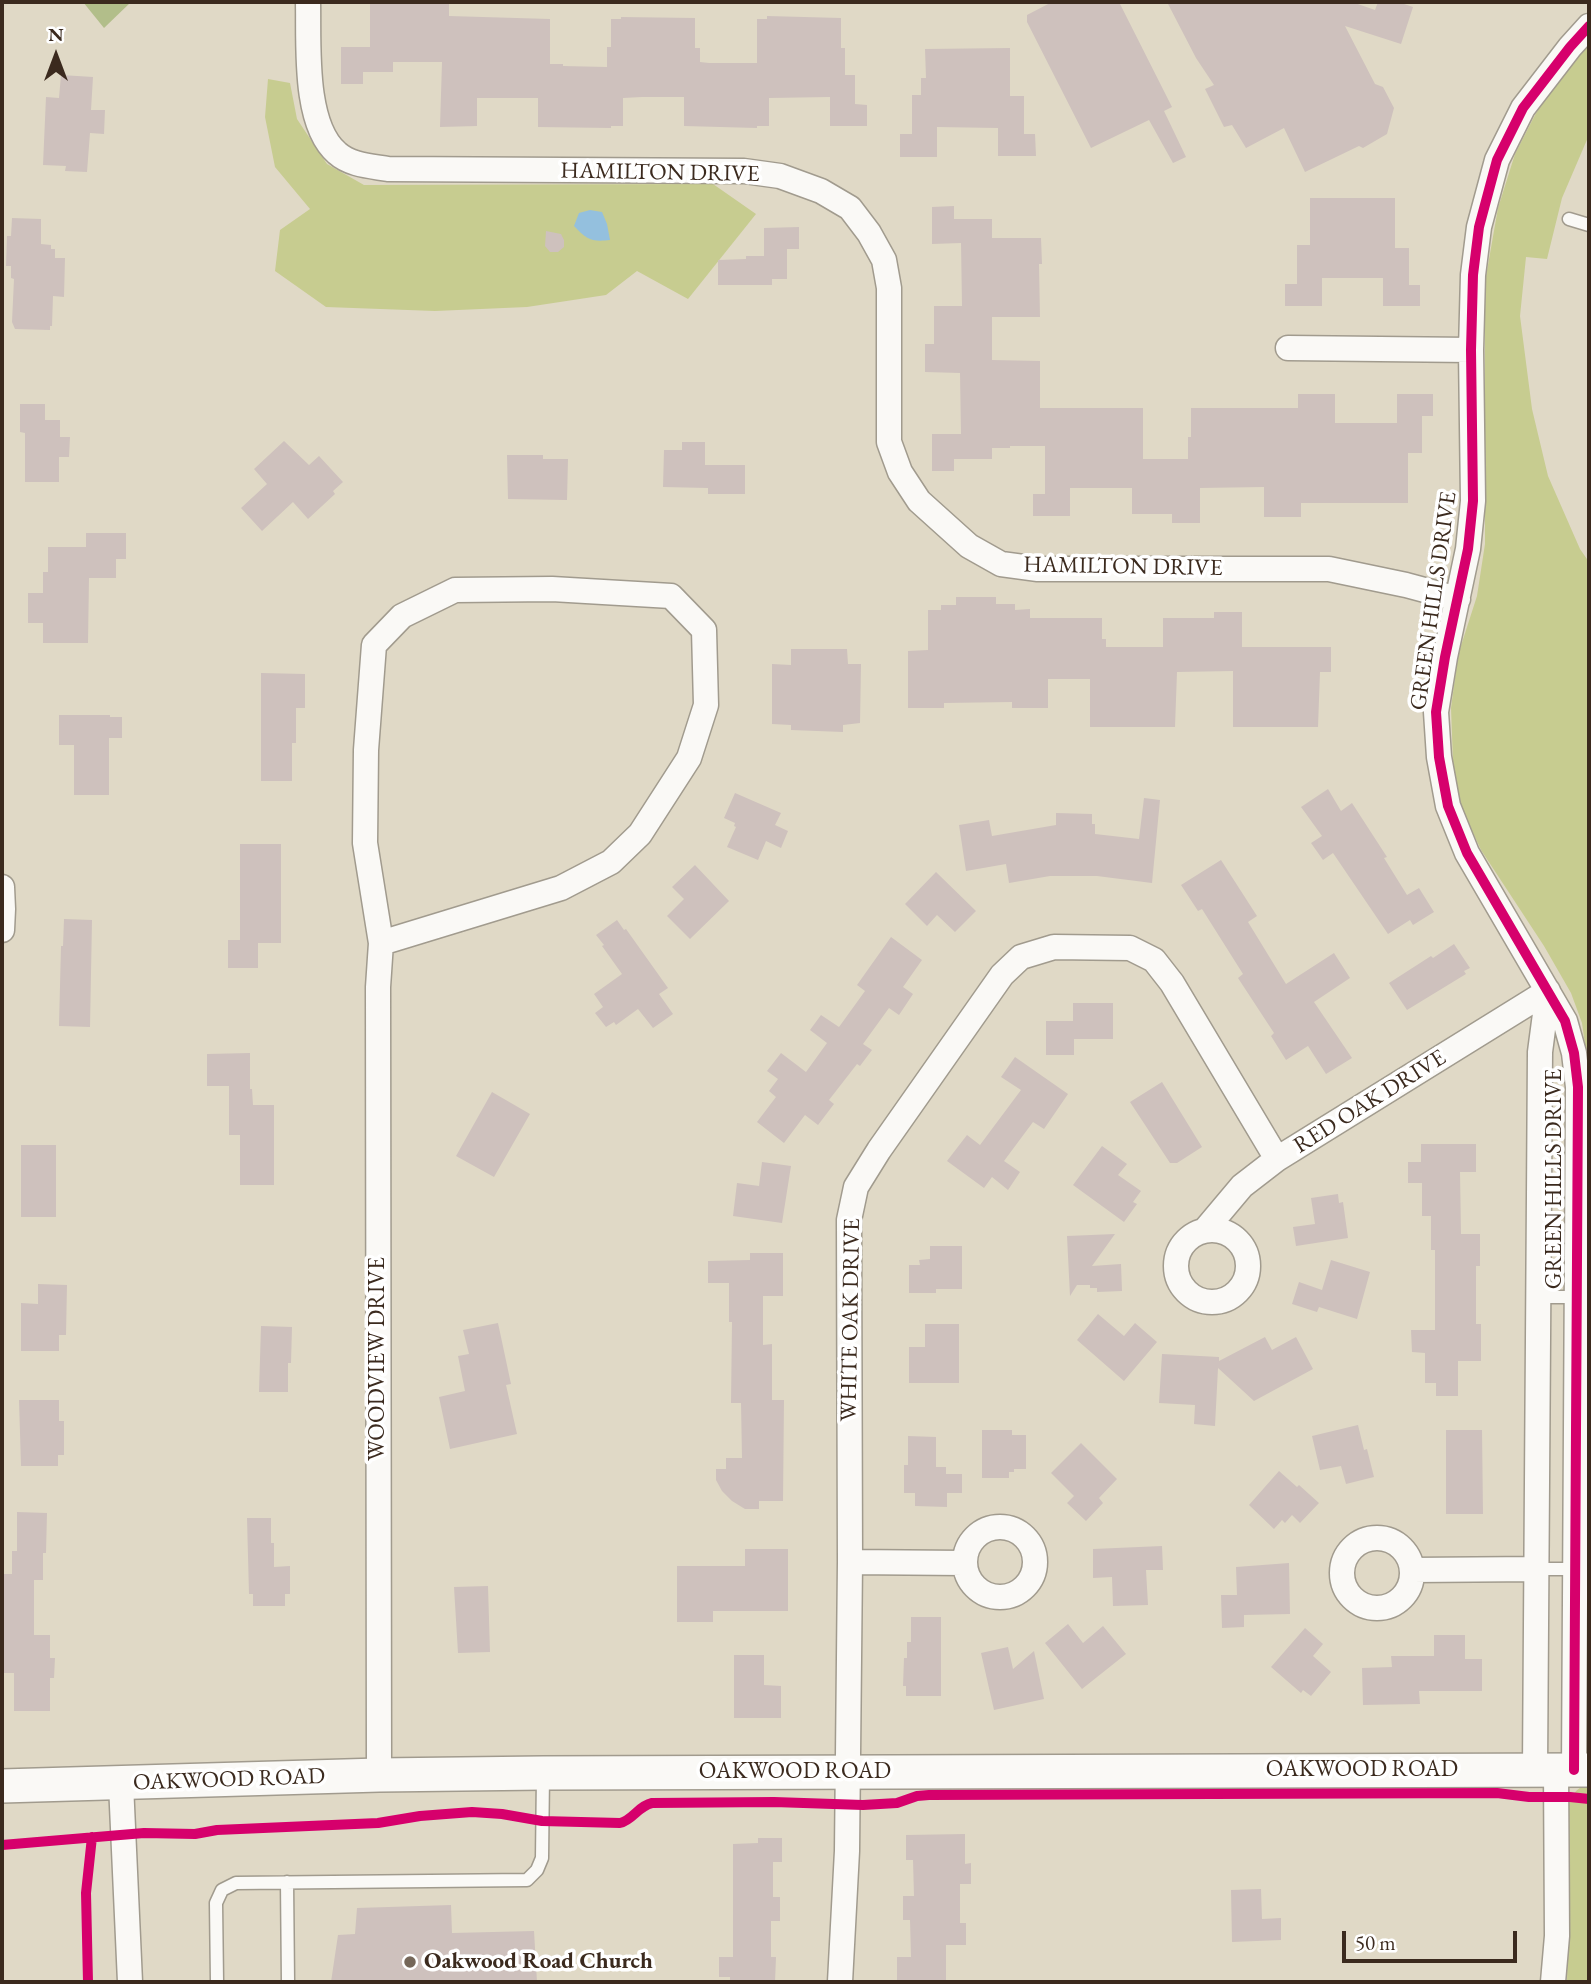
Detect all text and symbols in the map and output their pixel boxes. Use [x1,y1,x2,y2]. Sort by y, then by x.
north arrow [21,21,91,91]
text: N [48,22,64,47]
street label: HAMILTON DRIVE [560,157,760,189]
street label: GREEN HILLS DRIVE [1405,490,1463,712]
street label: HAMILTON DRIVE [1023,551,1223,583]
street label: RED OAK DRIVE [1289,1044,1451,1160]
street label: GREEN HILLS DRIVE [1541,1069,1569,1289]
street label: WHITE OAK DRIVE [835,1218,867,1422]
street label: WOODVIEW DRIVE [364,1257,392,1461]
street label: OAKWOOD ROAD [1266,1756,1458,1784]
street label: OAKWOOD ROAD [699,1758,891,1786]
street label: OAKWOOD ROAD [132,1763,326,1797]
scale bar [1346,1918,1521,1962]
text: 50 m [1355,1929,1396,1956]
place label: Oakwood Road Church [424,1948,653,1976]
marker: Oakwood Road Church [402,1954,418,1970]

